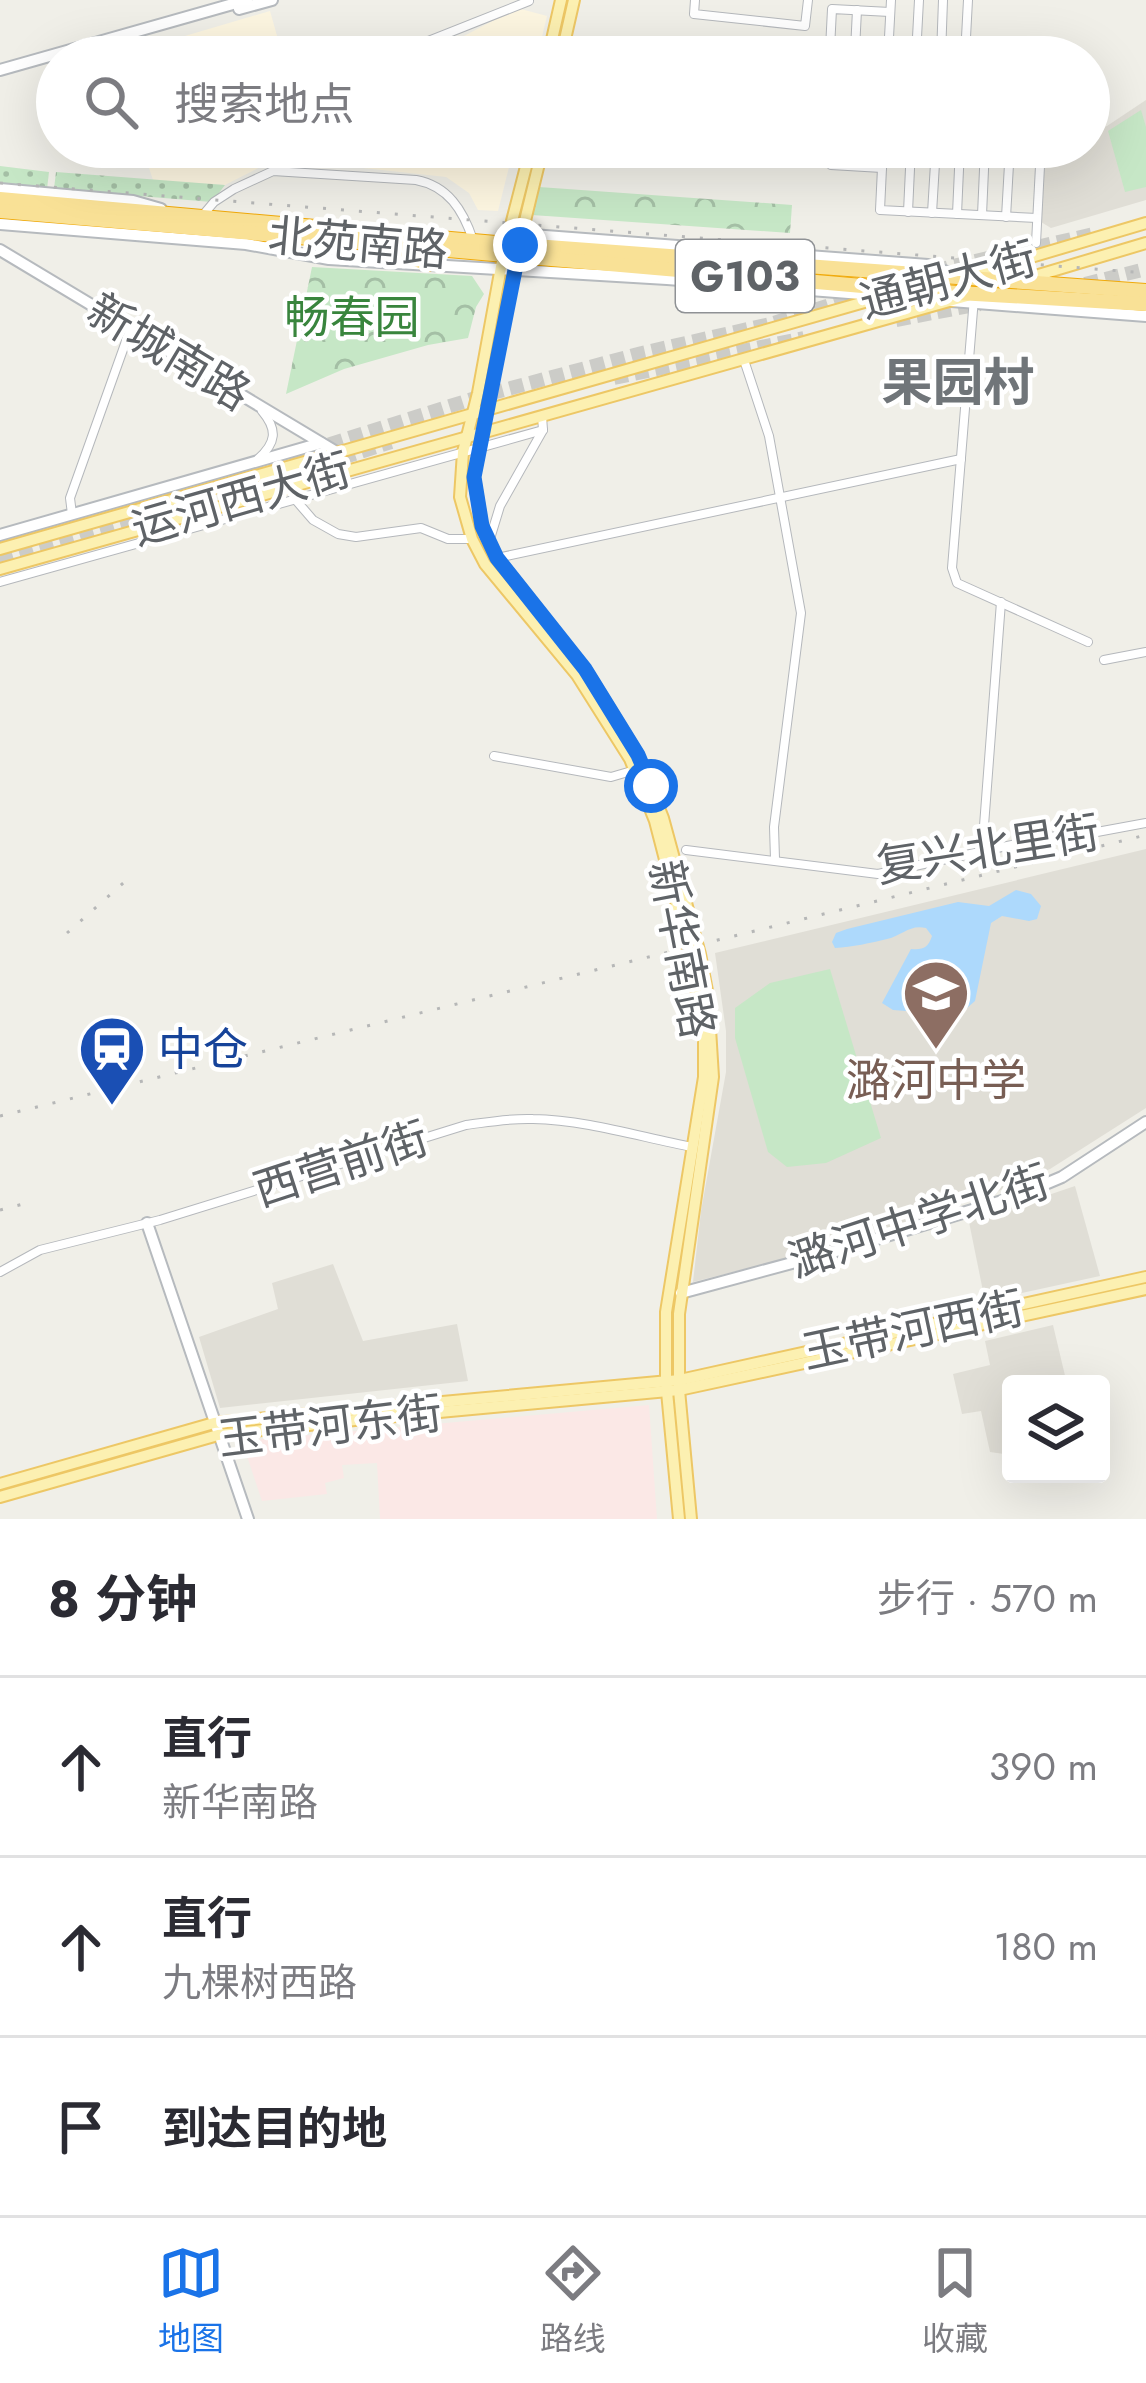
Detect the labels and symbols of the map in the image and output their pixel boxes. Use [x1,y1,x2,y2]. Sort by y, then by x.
street label: 北苑南路 [266,203,450,283]
route end [493,218,547,272]
street label: 通朝大街 [853,225,1043,335]
road number: G103 [676,240,814,312]
street label: 新城南路 [75,278,263,426]
park label: 畅春园 [284,285,420,350]
district label: 果园村 [881,345,1035,419]
street label: 运河西大街 [124,437,358,561]
route start [624,759,678,813]
street label: 复兴北里街 [872,799,1104,899]
street label: 新华南路 [633,854,731,1044]
school or university icon: 潞河中学 [901,958,971,1052]
station icon: 中仓 [77,1014,147,1108]
place label: 中仓 [158,1017,248,1082]
place label: 潞河中学 [846,1048,1026,1113]
street label: 西营前街 [245,1105,437,1223]
street label: 潞河中学北街 [781,1148,1057,1294]
street label: 玉带河西街 [796,1275,1030,1385]
street label: 玉带河东街 [214,1380,446,1472]

